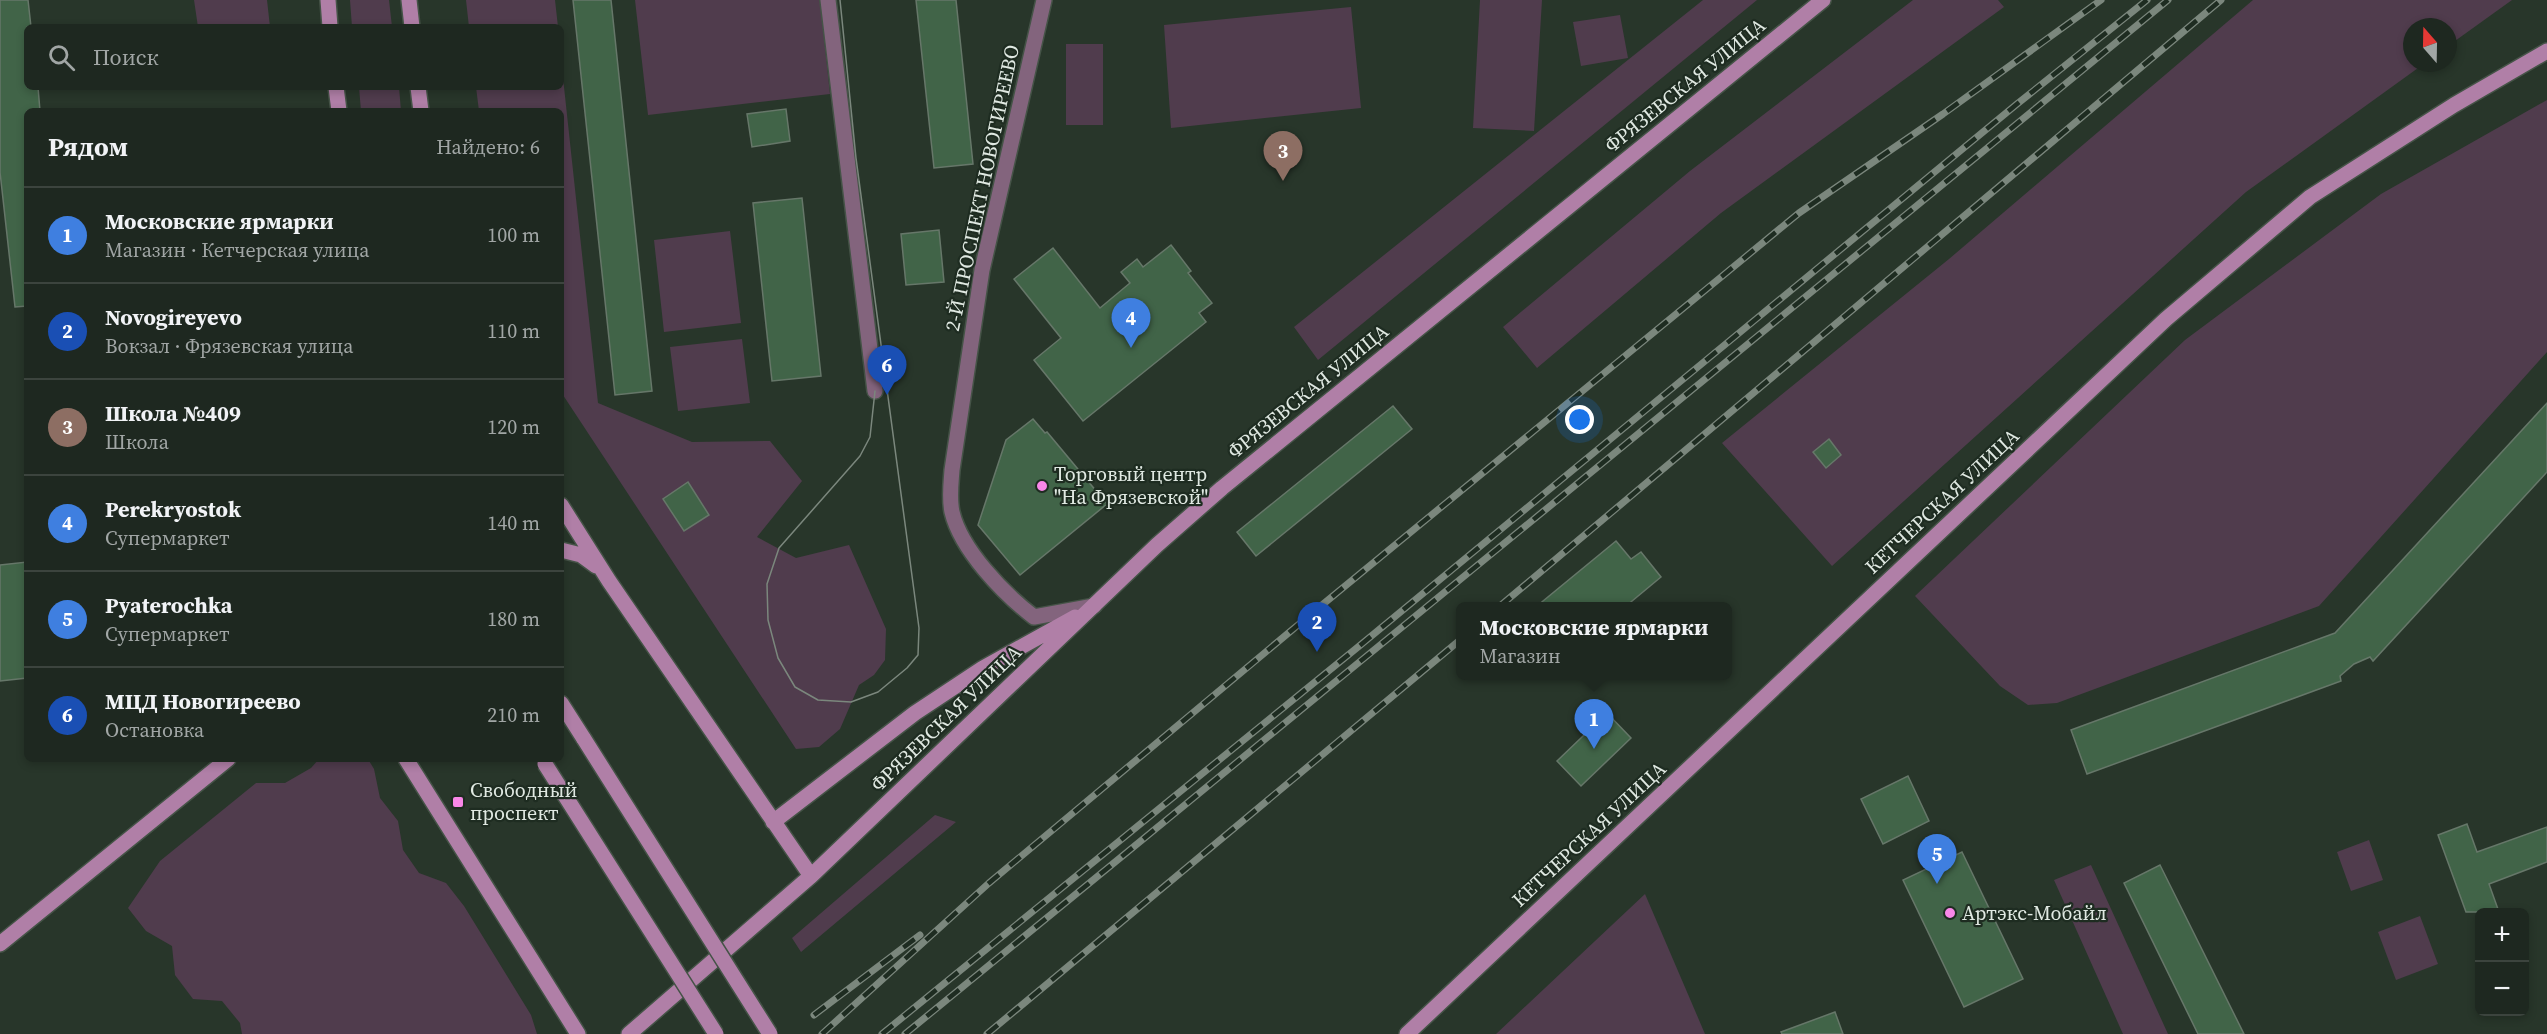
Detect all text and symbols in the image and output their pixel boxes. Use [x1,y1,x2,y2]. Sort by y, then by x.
street label: ФРЯЗЕВСКАЯ УЛИЦА [1599,11,1772,159]
north arrow [2403,18,2457,72]
search box [24,24,564,90]
icon: search [45,41,78,74]
text: Поиск [93,42,159,72]
street label: 2-Й ПРОСПЕКТ НОВОГИРЕЕВО [938,42,1026,334]
text: Рядом [48,129,128,165]
pin: 3 [1264,132,1302,181]
text: Найдено: 6 [436,133,540,161]
text: Московские ярмарки [105,206,334,236]
text: 1 [62,221,73,249]
text: 100 m [487,221,540,249]
text: Магазин · Кетчерская улица [105,236,369,264]
pin: 4 [1112,298,1150,348]
text: Novogireyevo [105,302,242,332]
text: 2 [62,317,73,345]
text: 110 m [487,317,540,345]
street label: ФРЯЗЕВСКАЯ УЛИЦА [1222,317,1395,465]
text: Вокзал · Фрязевская улица [105,332,353,360]
pin: 6 [868,346,906,395]
text: Школа №409 [105,398,241,428]
your location [1565,405,1594,434]
text: 3 [62,413,73,441]
text: 120 m [487,413,540,441]
street label: КЕТЧЕРСКАЯ УЛИЦА [1859,421,2026,580]
text: Школа [105,428,169,456]
place label: Торговый центр "На Фрязевской" [1054,460,1208,511]
marker: Торговый центр "На Фрязевской" [1035,479,1049,493]
text: Perekryostok [105,494,241,524]
text: 4 [62,509,73,537]
text: 140 m [487,509,540,537]
text: Супермаркет [105,524,230,552]
text: Pyaterochka [105,590,232,620]
pin: 2 [1298,602,1336,652]
popup [1456,602,1732,680]
text: 5 [62,605,73,633]
text: 180 m [487,605,540,633]
text: Московские ярмарки [1480,612,1708,642]
text: Супермаркет [105,620,230,648]
street label: ФРЯЗЕВСКАЯ УЛИЦА [864,638,1028,797]
text: Магазин [1480,642,1561,670]
text: МЦД Новогиреево [105,686,301,716]
pin: 1 [1574,700,1614,749]
text: 6 [62,701,73,729]
text: 210 m [487,701,540,729]
text: Остановка [105,716,204,744]
street label: КЕТЧЕРСКАЯ УЛИЦА [1506,754,1673,913]
place label: Свободный проспект [470,776,577,827]
marker: Свободный проспект [451,795,465,809]
pin: 5 [1918,834,1956,884]
place label: Артэкс-Мобайл [1962,899,2107,927]
marker: Артэкс-Мобайл [1943,906,1957,920]
map controls [2475,908,2529,1016]
button: + [2475,908,2529,962]
button: − [2475,962,2529,1016]

